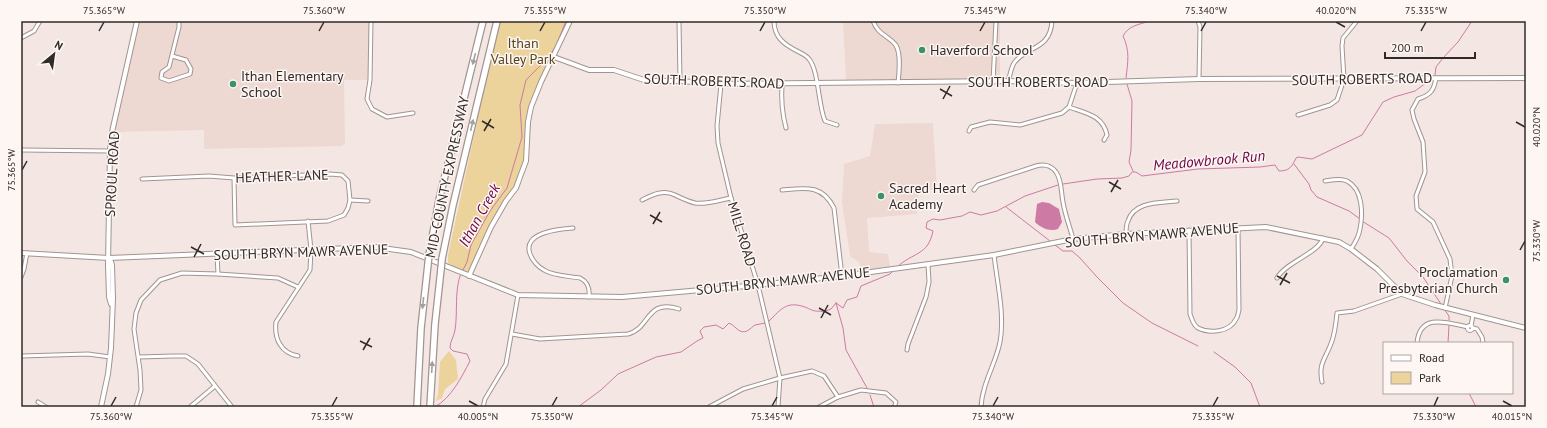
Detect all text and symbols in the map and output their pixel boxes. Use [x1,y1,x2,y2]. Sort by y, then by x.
text: 75.365°W [83,4,126,17]
text: 75.360°W [303,4,346,17]
text: 75.355°W [524,4,567,17]
text: 75.350°W [744,4,787,17]
text: 75.345°W [964,4,1007,17]
text: 75.340°W [1185,4,1228,17]
text: 40.020°N [1316,4,1356,17]
text: 75.335°W [1405,4,1448,17]
north arrow [34,34,74,74]
park label: Ithan Valley Park [490,34,556,68]
scale bar [1385,34,1475,60]
text: N [52,37,65,53]
text: 200 m [1391,40,1424,55]
place label: Haverford School [930,41,1033,59]
marker: Haverford School [917,45,927,55]
one-way arrow [470,53,476,65]
place label: Ithan Elementary School [241,67,344,101]
street label: SOUTH ROBERTS ROAD [1291,69,1433,89]
street label: SOUTH ROBERTS ROAD [643,70,785,92]
street label: SOUTH ROBERTS ROAD [968,73,1108,91]
marker: Ithan Elementary School [228,79,238,89]
street label: MID-COUNTY EXPRESSWAY [421,94,473,259]
text: 40.020°N [1530,107,1543,147]
one-way arrow [469,119,475,131]
street label: SPROUL ROAD [101,130,123,218]
water label: Meadowbrook Run [1152,146,1266,174]
text: 75.365°W [5,148,18,191]
street label: HEATHER LANE [235,165,329,187]
water label: Ithan Creek [454,179,505,250]
place label: Sacred Heart Academy [889,179,966,213]
marker: Sacred Heart Academy [876,191,886,201]
street label: MILL ROAD [724,199,760,269]
street label: SOUTH BRYN MAWR AVENUE [1064,218,1240,252]
text: 75.330°W [1530,219,1543,262]
street label: SOUTH BRYN MAWR AVENUE [213,240,389,264]
street label: SOUTH BRYN MAWR AVENUE [695,263,871,299]
place label: Proclamation Presbyterian Church [1378,263,1498,297]
marker: Proclamation Presbyterian Church [1501,275,1511,285]
one-way arrow [420,297,427,309]
legend [1383,342,1513,394]
text: Road [1419,350,1444,365]
one-way arrow [429,361,436,373]
text: Park [1419,370,1441,385]
text: 75.360°W [90,410,133,423]
text: 75.355°W [311,410,354,423]
text: 40.005°N [458,410,498,423]
text: 75.350°W [531,410,574,423]
text: 75.345°W [751,410,794,423]
text: 75.340°W [972,410,1015,423]
text: 75.335°W [1192,410,1235,423]
text: 75.330°W [1413,410,1456,423]
text: 40.015°N [1492,410,1532,423]

